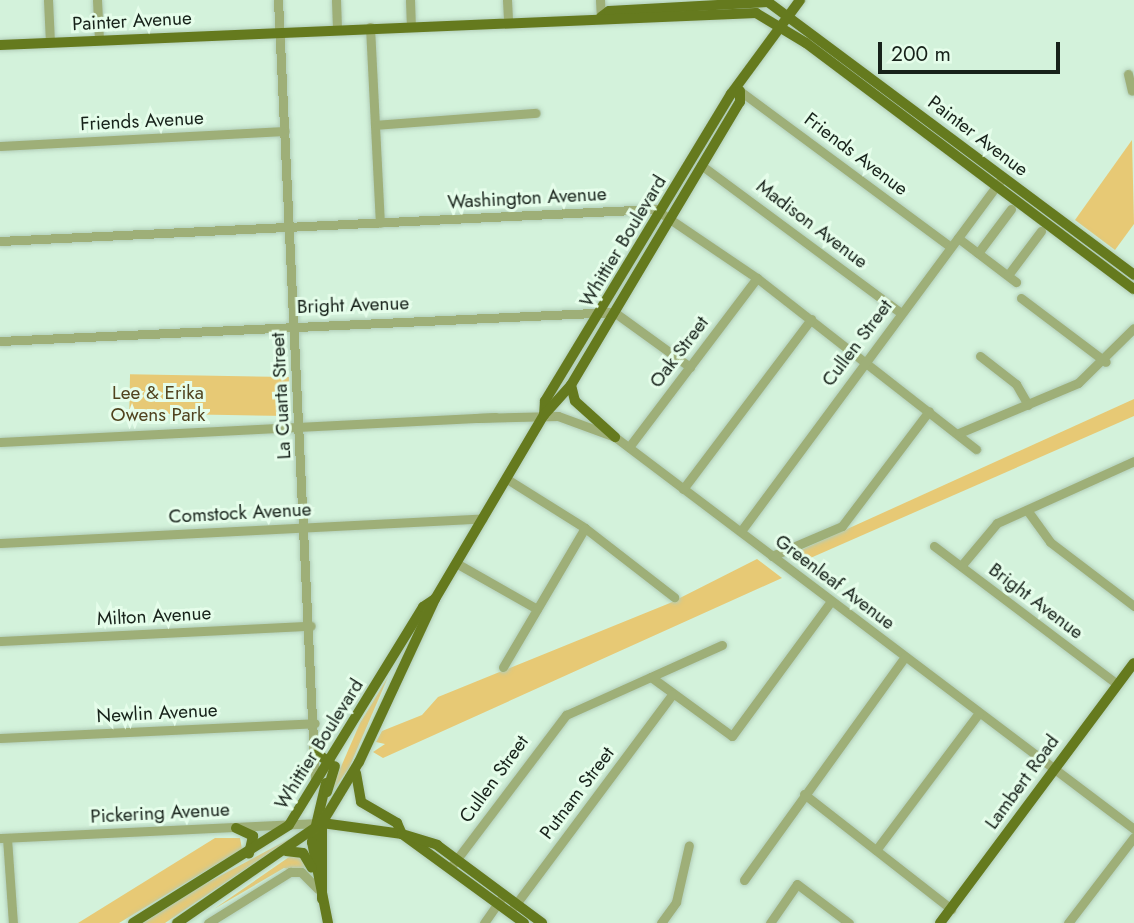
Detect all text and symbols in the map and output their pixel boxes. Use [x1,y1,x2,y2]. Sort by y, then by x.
street label: Painter Avenue [72,6,192,36]
scale bar [882,28,1064,72]
text: 200 m [891,39,951,69]
street label: Painter Avenue [923,91,1033,181]
street label: Friends Avenue [80,106,204,136]
street label: Friends Avenue [800,108,912,200]
street label: Whittier Boulevard [575,171,671,311]
street label: Madison Avenue [752,175,872,273]
street label: Washington Avenue [447,182,607,214]
street label: Bright Avenue [296,292,410,318]
street label: Cullen Street [817,295,897,391]
street label: Oak Street [645,312,713,392]
street label: La Cuarta Street [266,332,296,460]
park label: Lee & Erika Owens Park [111,382,205,426]
street label: Comstock Avenue [168,498,312,528]
street label: Greenleaf Avenue [771,530,899,634]
street label: Bright Avenue [984,558,1088,644]
street label: Milton Avenue [96,602,212,630]
street label: Whittier Boulevard [270,675,368,813]
street label: Newlin Avenue [96,698,218,728]
street label: Lambert Road [980,730,1064,834]
street label: Cullen Street [455,731,533,827]
street label: Putnam Street [535,742,619,844]
street label: Pickering Avenue [90,798,230,828]

